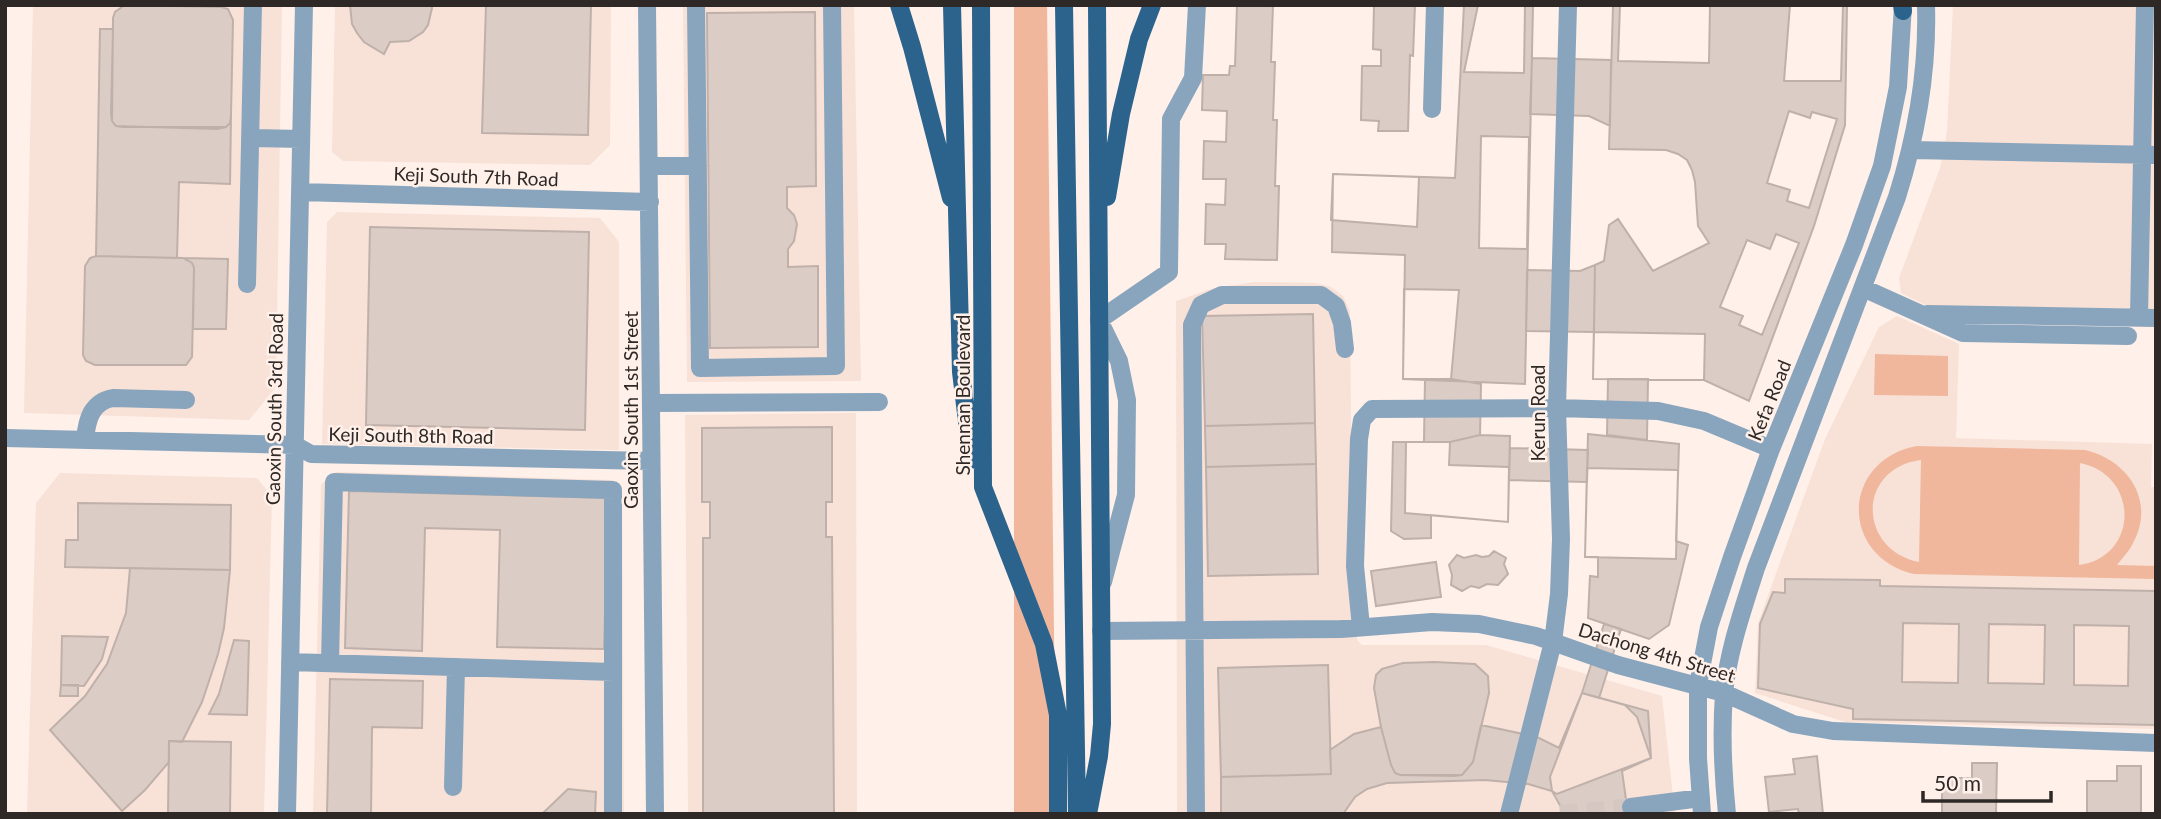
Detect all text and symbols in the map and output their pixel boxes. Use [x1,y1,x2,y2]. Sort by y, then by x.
street label: Keji South 7th Road [393,162,559,190]
street label: Gaoxin South 1st Street [619,311,642,509]
street label: Gaoxin South 3rd Road [261,313,287,505]
street label: Shennan Boulevard [951,315,974,475]
street label: Kefa Road [1742,356,1796,444]
street label: Kerun Road [1526,364,1549,462]
street label: Keji South 8th Road [328,422,494,448]
street label: Dachong 4th Street [1576,617,1738,687]
scale bar [1923,760,2051,804]
text: 50 m [1934,770,1981,795]

